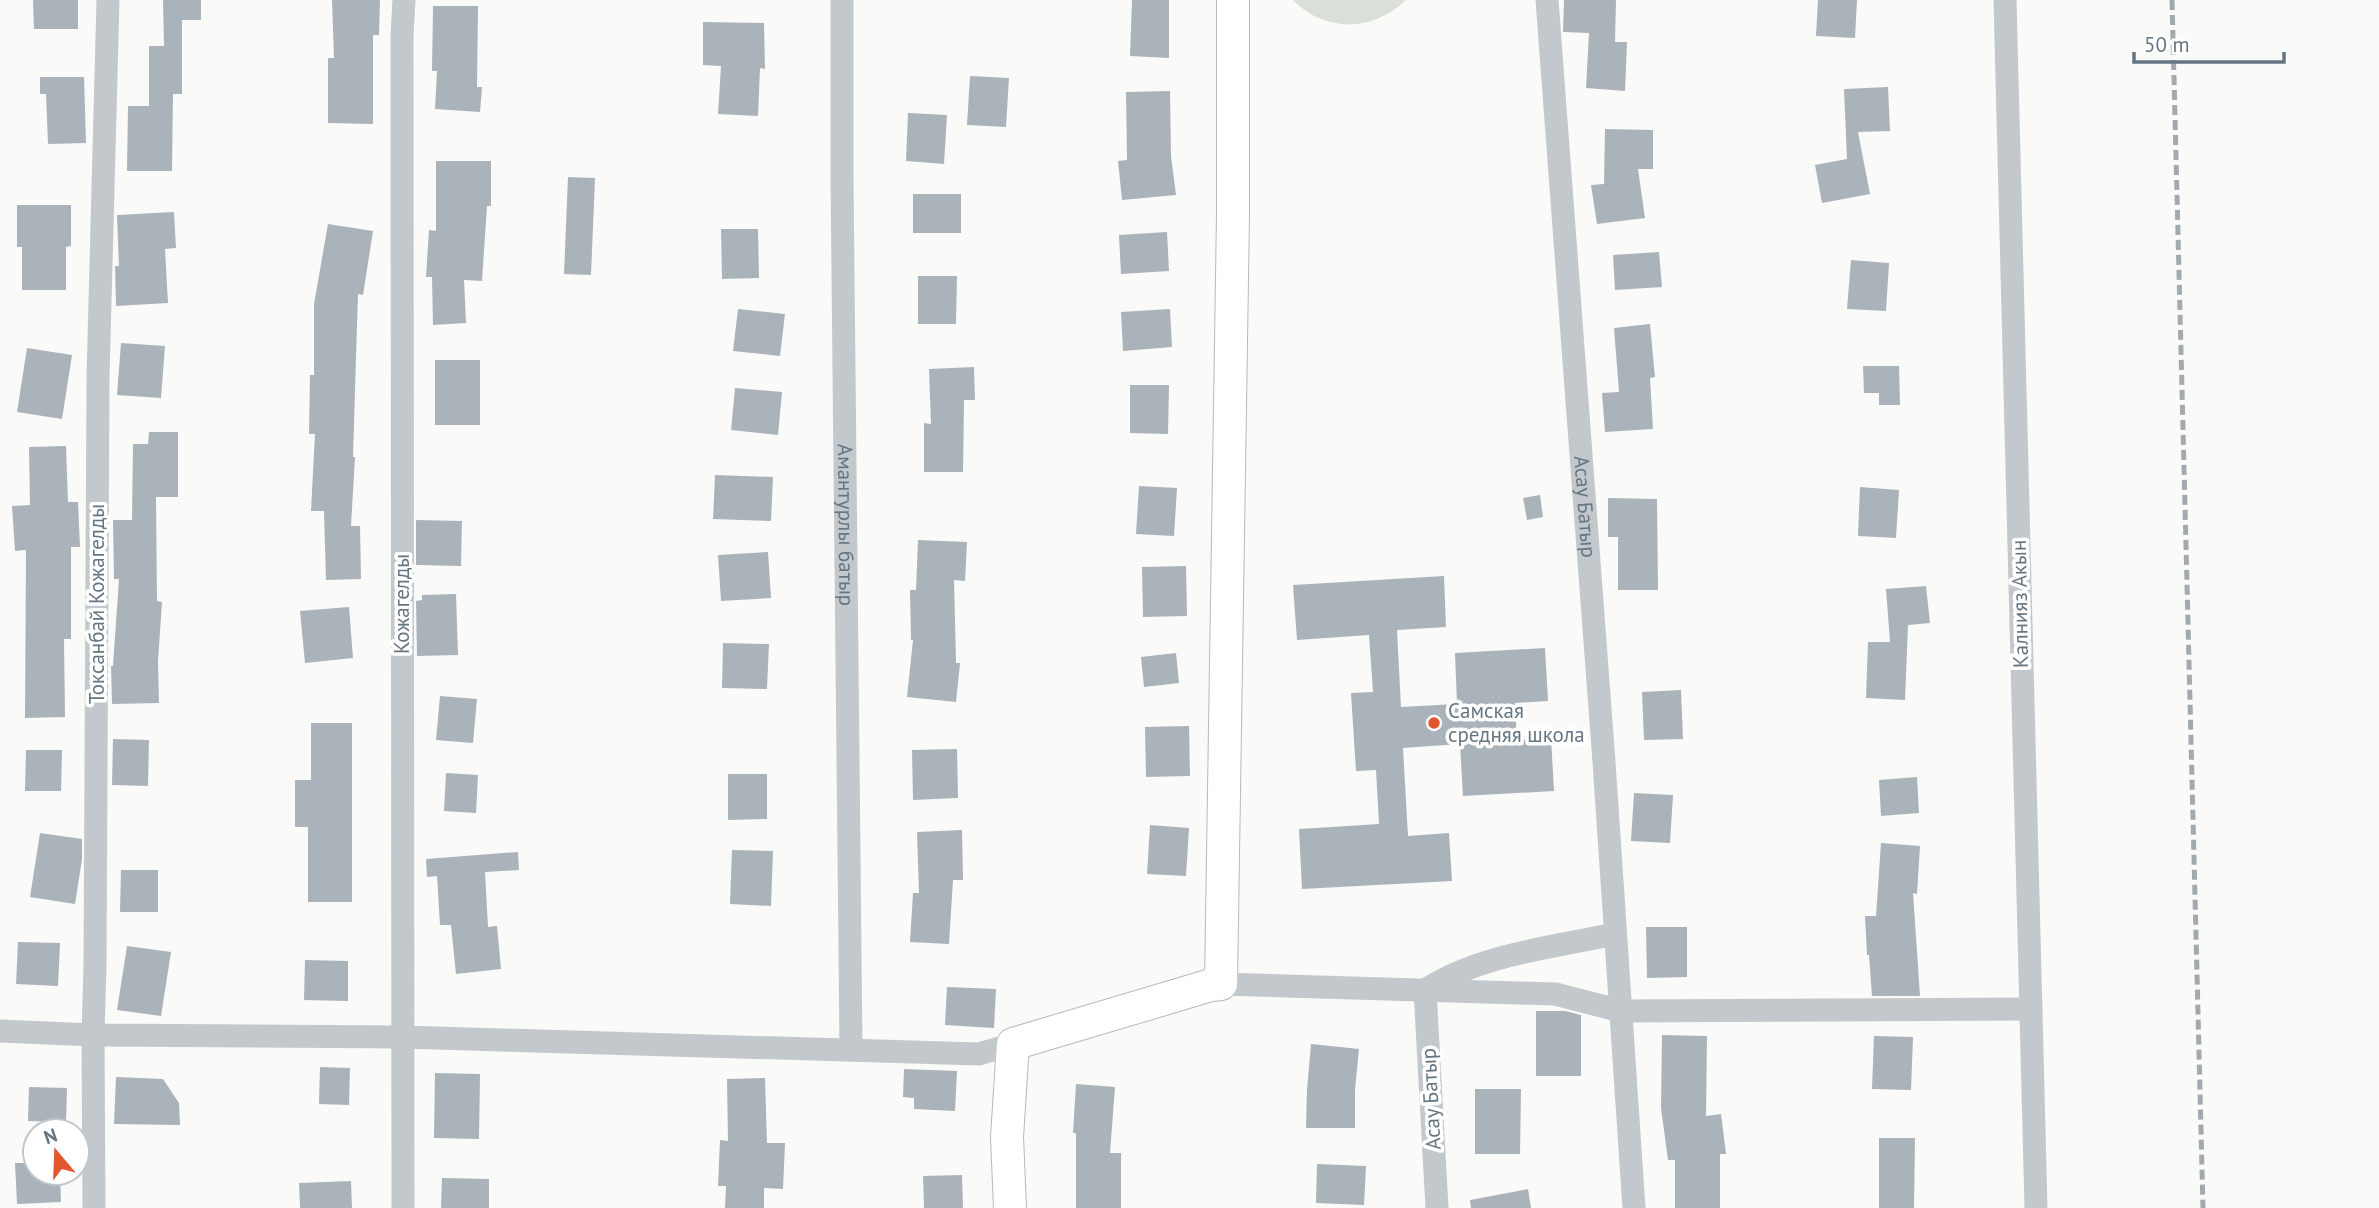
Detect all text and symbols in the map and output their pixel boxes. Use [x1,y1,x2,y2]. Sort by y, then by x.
scale bar [2134,21,2284,65]
text: 50 m [2144,31,2190,58]
street label: Амантурлы батыр [832,444,860,606]
street label: Асау Батыр [1568,455,1603,558]
street label: Токсанбай Кожагелды [83,504,110,704]
street label: Калнияз Акын [2005,540,2034,668]
street label: Кожагелды [388,554,415,654]
place label: Самская средняя школа [1448,697,1585,748]
marker: Самская средняя школа [1426,715,1442,731]
street label: Асау Батыр [1414,1047,1447,1151]
north arrow [21,1117,91,1187]
text: N [41,1123,60,1149]

